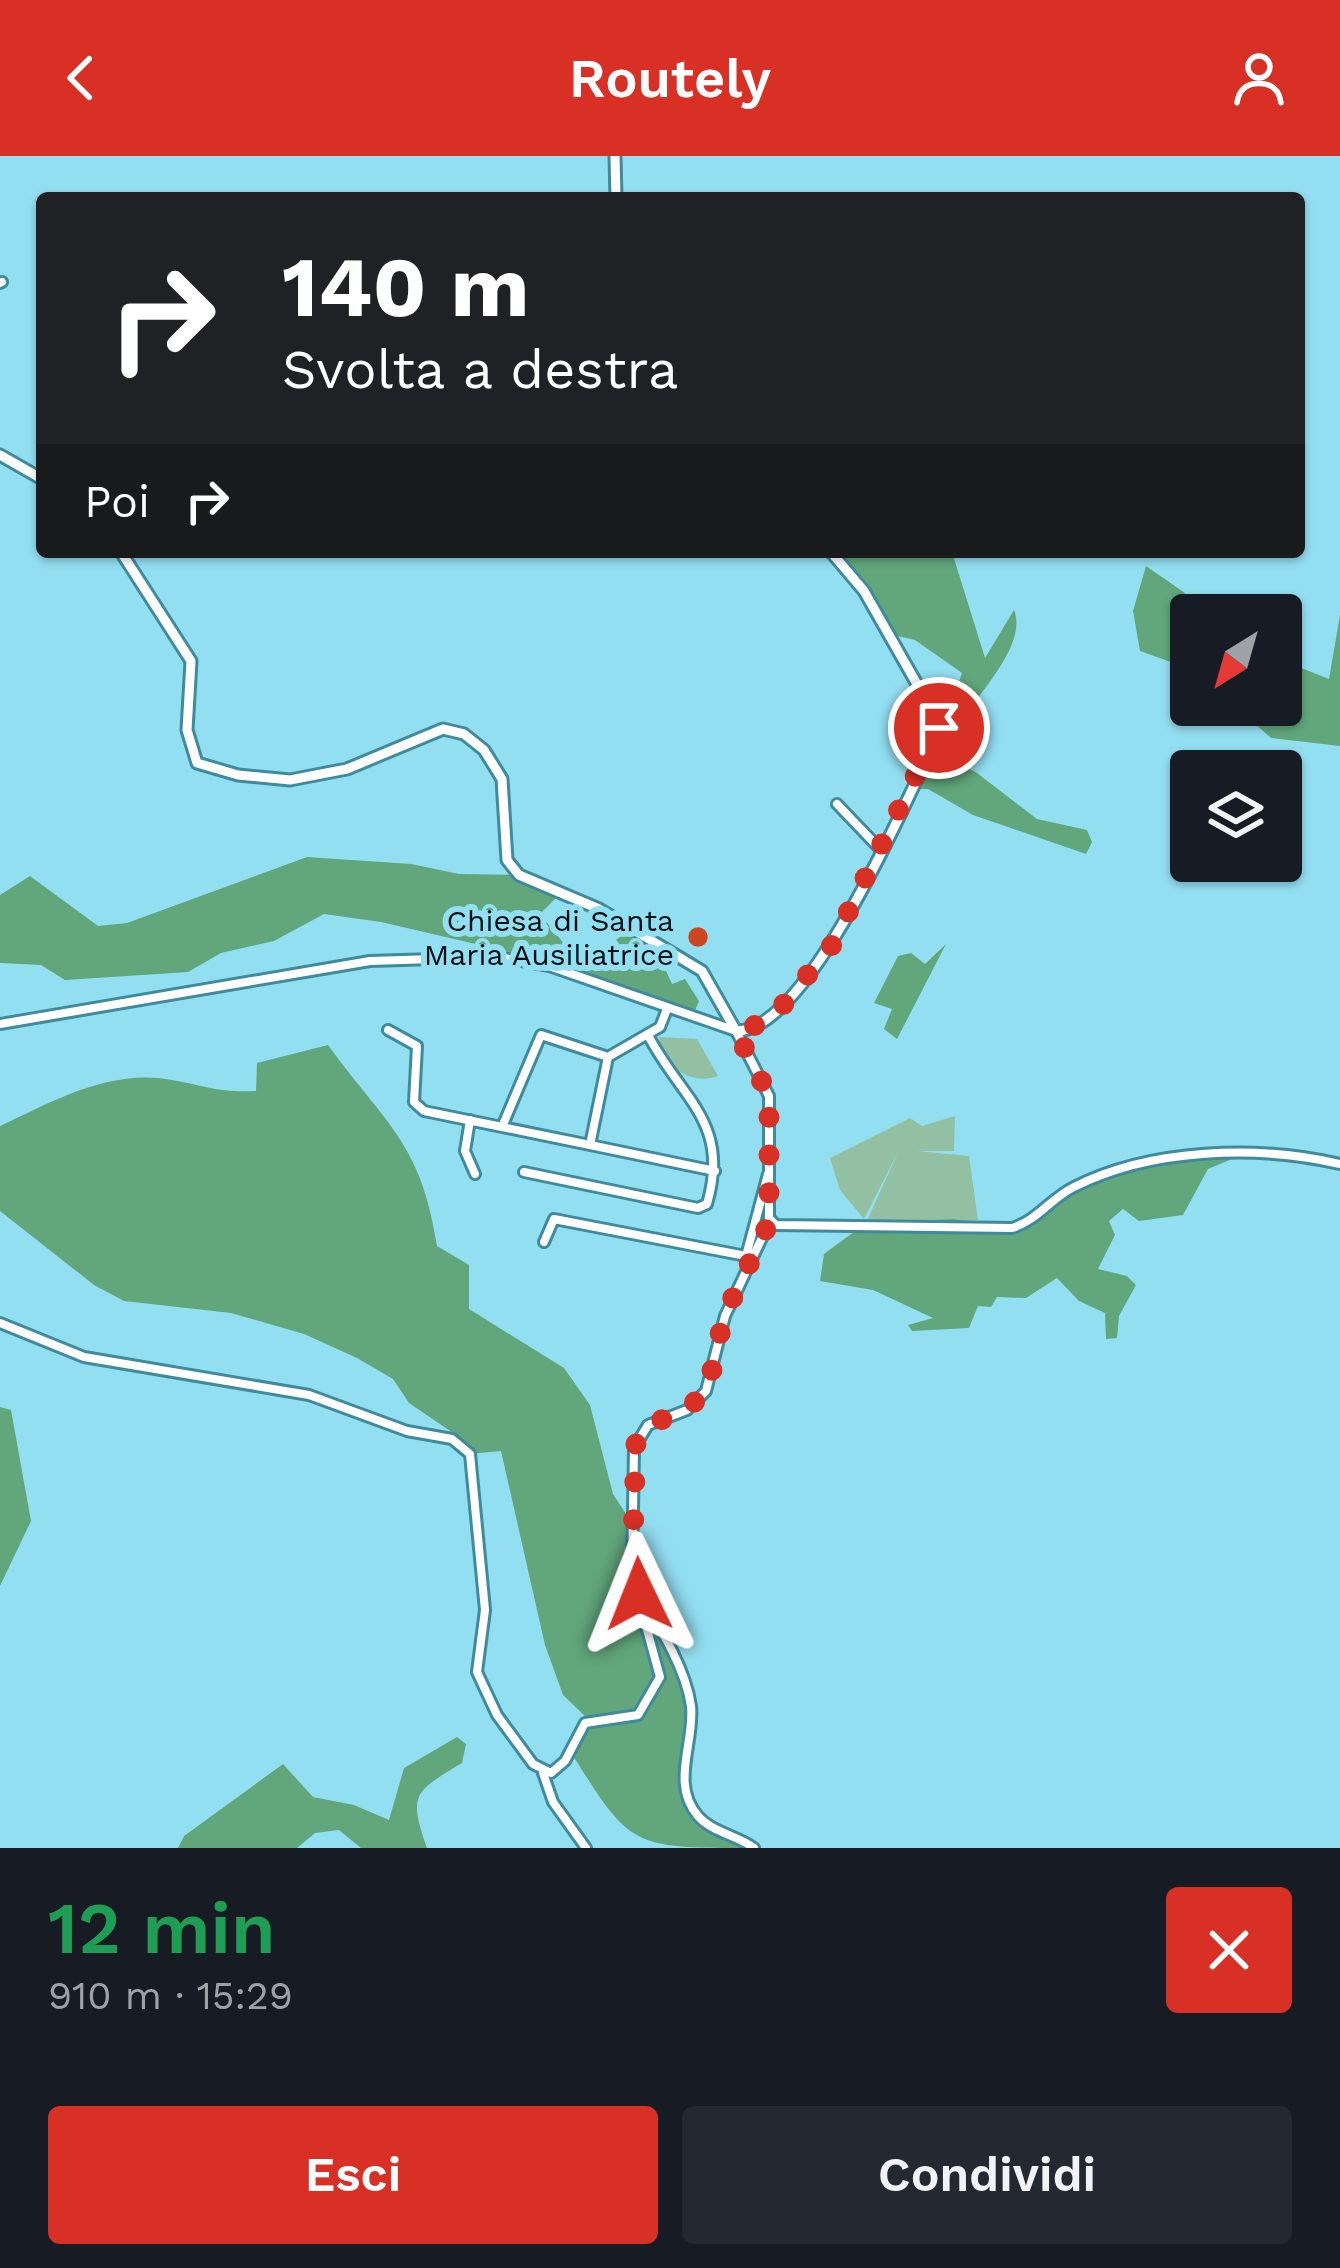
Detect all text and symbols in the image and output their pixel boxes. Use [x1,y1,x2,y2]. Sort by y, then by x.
icon: back [48,45,114,111]
icon: person [1226,45,1292,111]
text: Routely [569,47,771,110]
text: 140 m [282,238,530,336]
icon: right [84,240,240,396]
text: Svolta a destra [282,338,678,401]
icon: right [174,468,240,534]
text: Poi [84,475,150,528]
north arrow [1170,594,1302,726]
map controls [1170,594,1302,882]
pin [888,677,990,779]
icon: arrive [906,695,972,761]
button: layers [1170,750,1302,882]
place label: Chiesa di Santa Maria Ausiliatrice [424,903,674,972]
marker: Chiesa di Santa Maria Ausiliatrice [685,924,711,950]
position arrow [576,1531,702,1657]
text: 12 min [48,1886,275,1970]
button: close [1166,1887,1292,2013]
text: 910 m · 15:29 [48,1973,293,2018]
button: Esci [48,2106,658,2244]
button: Condividi [682,2106,1292,2244]

